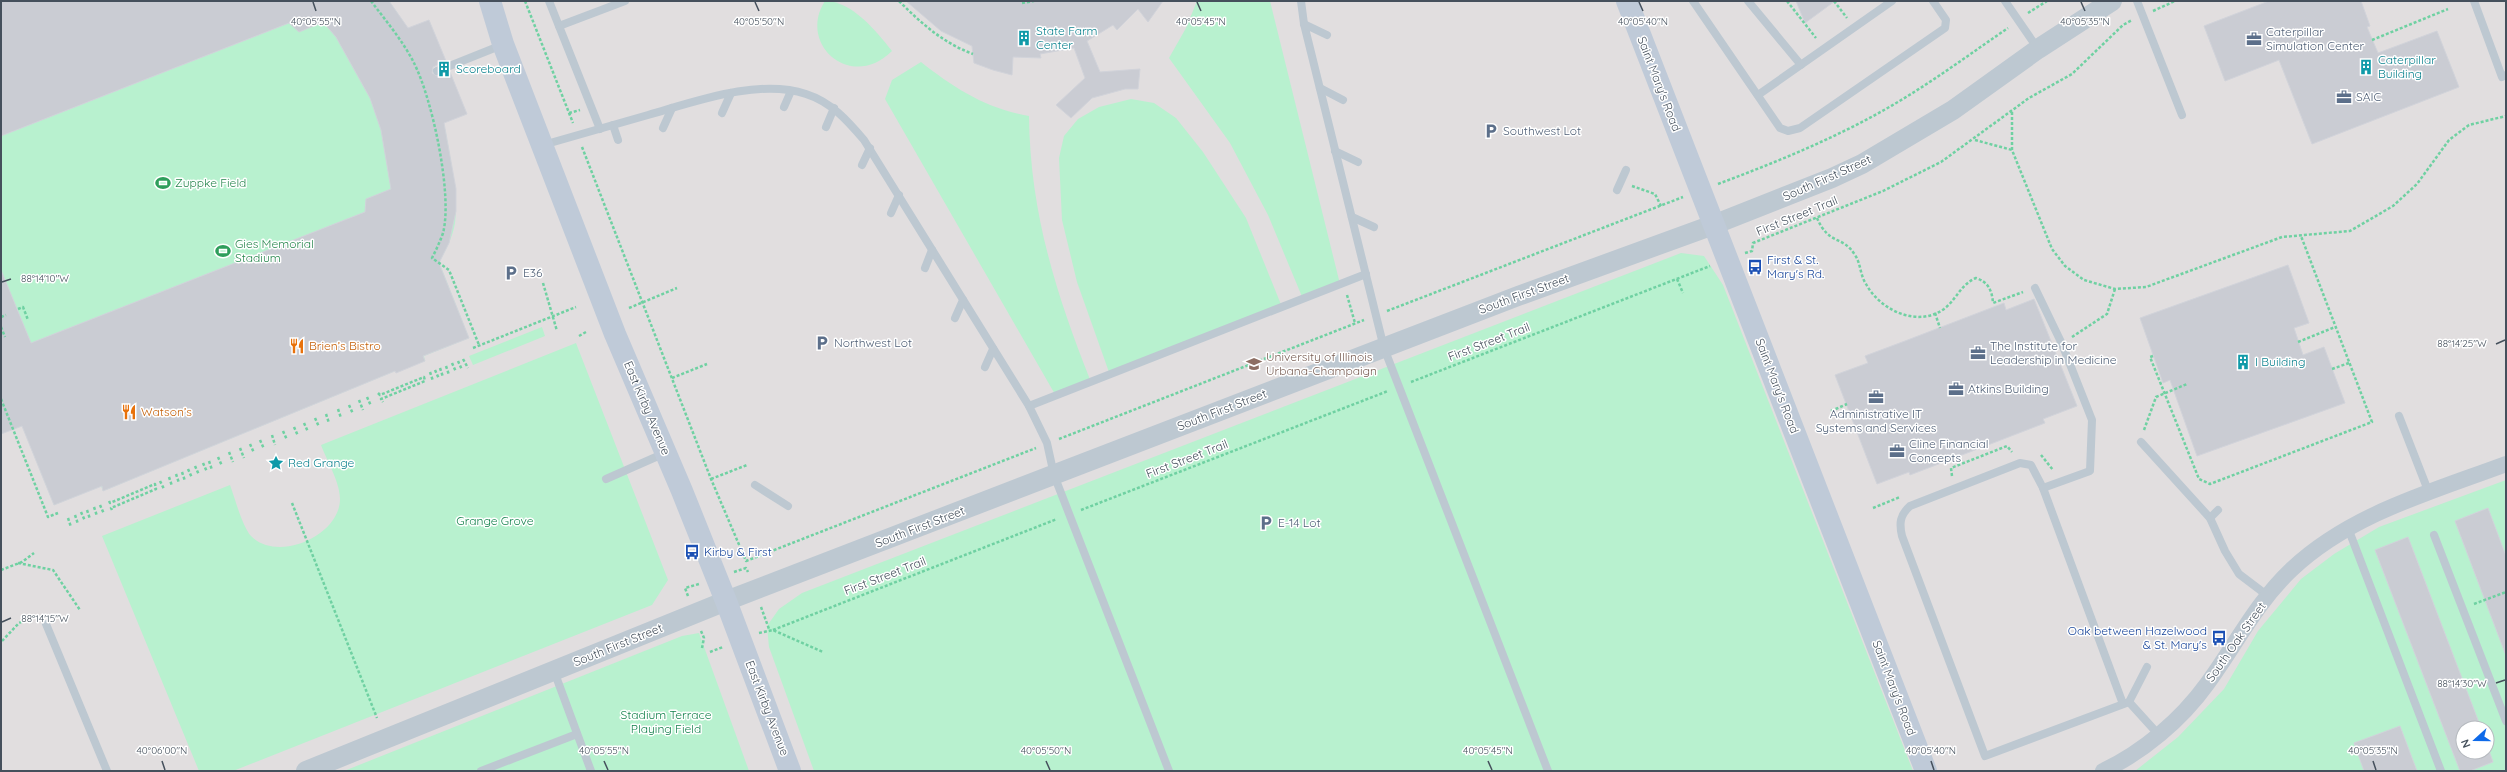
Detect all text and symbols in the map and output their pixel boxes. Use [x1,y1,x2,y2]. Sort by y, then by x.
text: 40°05'55"N [291,15,341,28]
text: 40°05'50"N [734,15,784,28]
text: 40°05'45"N [1176,15,1226,28]
text: 40°05'40"N [1618,15,1668,28]
text: 40°05'35"N [2060,15,2110,28]
place label: State Farm Center [1036,23,1098,52]
place label: Caterpillar Simulation Center [2266,24,2365,53]
building icon: State Farm Center [1015,29,1033,47]
office icon: Caterpillar Simulation Center [2245,30,2263,48]
street label: Saint Mary's Road [1634,34,1684,133]
place label: Caterpillar Building [2378,52,2436,81]
building icon: Caterpillar Building [2357,58,2375,76]
building icon: Scoreboard [435,60,453,78]
place label: Scoreboard [456,61,521,76]
office icon: SAIC [2335,88,2353,106]
place label: SAIC [2356,89,2382,104]
parking icon: Southwest Lot [1482,122,1500,140]
place label: Southwest Lot [1503,123,1581,138]
street label: South First Street [1780,151,1873,204]
sports icon: Zuppke Field [154,174,172,192]
place label: Zuppke Field [175,175,246,190]
street label: First Street Trail [1754,192,1840,239]
place label: Gies Memorial Stadium [235,236,314,265]
sports icon: Gies Memorial Stadium [214,242,232,260]
place label: First & St. Mary's Rd. [1767,252,1824,281]
bus stop icon: First & St. Mary's Rd. [1746,258,1764,276]
parking icon: E36 [502,264,520,282]
place label: E36 [523,265,543,280]
street label: South First Street [1477,270,1571,317]
text: 88°14'10"W [21,272,69,285]
street label: First Street Trail [1446,319,1532,364]
parking icon: Northwest Lot [813,334,831,352]
place label: Northwest Lot [834,335,912,350]
street label: Saint Mary's Road [1752,336,1802,435]
restaurant icon: Brien’s Bistro [288,337,306,355]
text: 88°14'25"W [2437,337,2487,350]
place label: Brien’s Bistro [309,338,381,353]
place label: The Institute for Leadership in Medicine [1990,338,2117,367]
office icon: The Institute for Leadership in Medicine [1969,344,1987,362]
place label: University of Illinois Urbana-Champaign [1266,349,1377,378]
building icon: I Building [2234,353,2252,371]
place label: I Building [2255,354,2305,369]
school or university icon: University of Illinois Urbana-Champaign [1245,355,1263,373]
street label: East Kirby Avenue [621,358,674,457]
office icon: Atkins Building [1947,380,1965,398]
place label: Atkins Building [1968,381,2049,396]
street label: South First Street [1175,386,1269,434]
office icon: Administrative IT Systems and Services [1867,388,1885,406]
restaurant icon: Watson’s [120,403,138,421]
place label: Watson’s [141,404,192,419]
place label: Administrative IT Systems and Services [1816,406,1937,435]
street label: First Street Trail [1144,436,1230,481]
place label: Cline Financial Concepts [1909,436,1988,465]
office icon: Cline Financial Concepts [1888,442,1906,460]
place icon: Red Grange [267,454,285,472]
place label: Red Grange [288,455,355,470]
street label: South First Street [873,503,967,551]
park label: Grange Grove [456,513,534,528]
parking icon: E-14 Lot [1257,514,1275,532]
place label: E-14 Lot [1278,515,1321,530]
bus stop icon: Kirby & First [683,543,701,561]
place label: Kirby & First [704,544,772,559]
street label: First Street Trail [842,553,928,598]
street label: South Oak Street [2203,599,2269,684]
text: 88°14'15"W [21,612,69,625]
street label: South First Street [571,620,665,669]
place label: Oak between Hazelwood & St. Mary's [2068,623,2207,652]
bus stop icon: Oak between Hazelwood & St. Mary's [2210,629,2228,647]
street label: Saint Mary's Road [1869,638,1919,737]
street label: East Kirby Avenue [742,658,793,758]
text: 88°14'30"W [2437,677,2487,690]
park label: Stadium Terrace Playing Field [621,707,712,736]
north arrow [2455,720,2495,760]
text: N [2458,737,2474,750]
text: 40°06'00"N [137,744,187,757]
text: 40°05'55"N [579,744,629,757]
text: 40°05'50"N [1021,744,1071,757]
text: 40°05'45"N [1463,744,1513,757]
text: 40°05'40"N [1906,744,1956,757]
text: 40°05'35"N [2348,744,2398,757]

